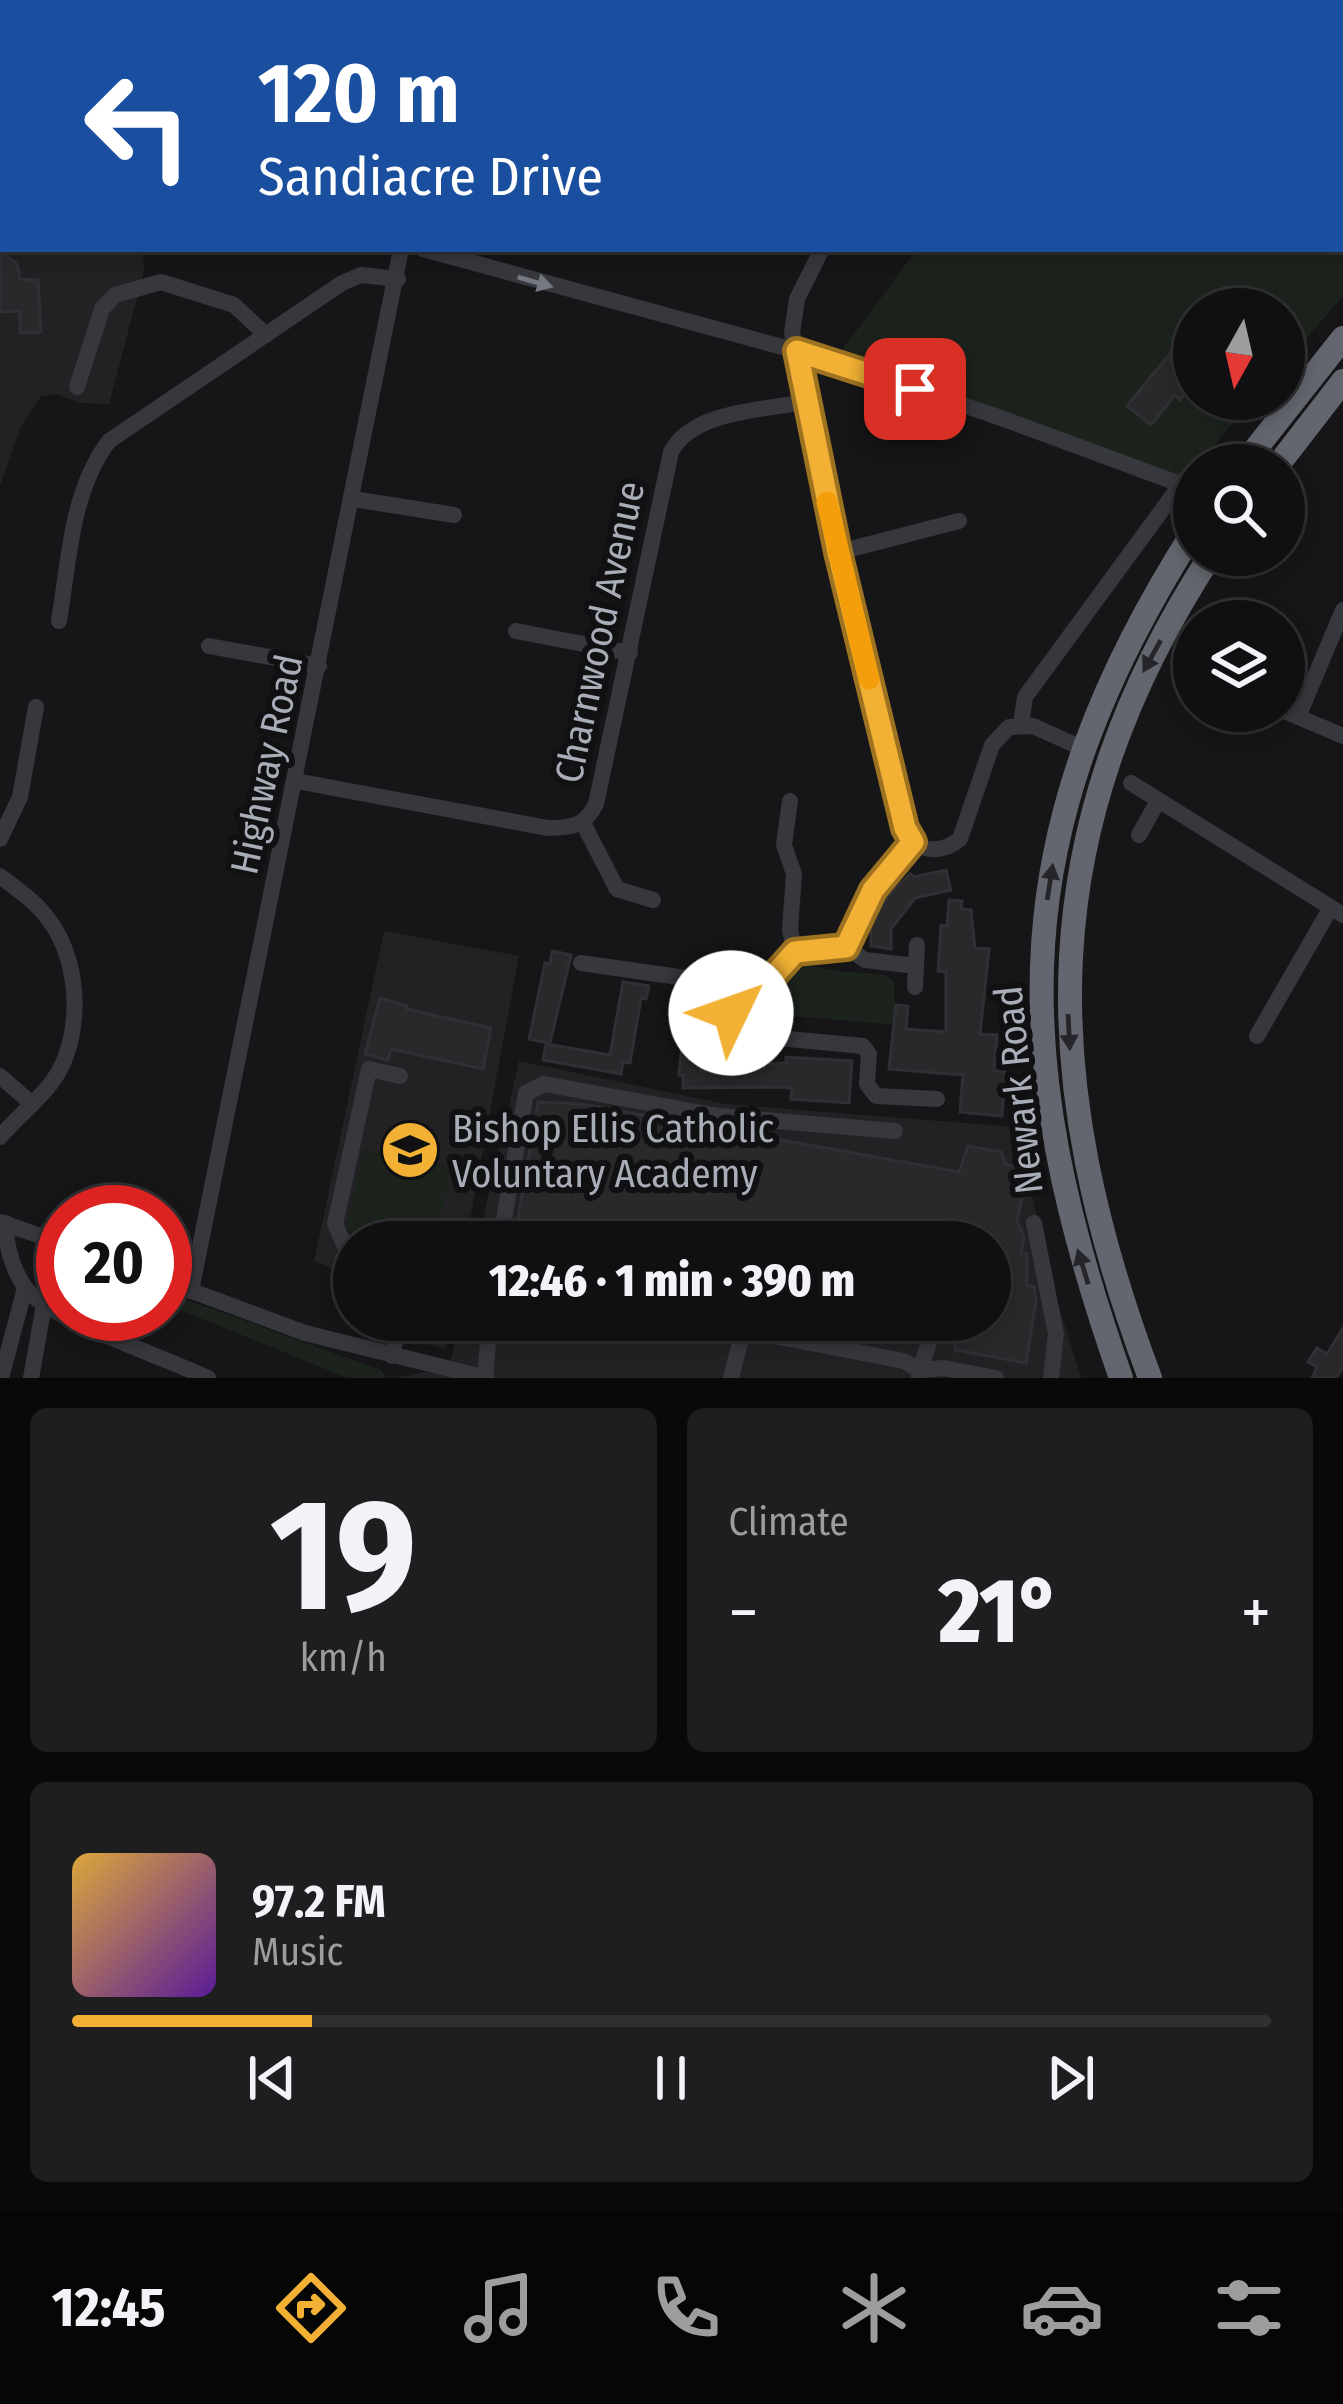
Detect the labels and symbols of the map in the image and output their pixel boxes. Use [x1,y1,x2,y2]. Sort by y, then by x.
one-way arrow [517,274,554,292]
north arrow [1173,288,1305,420]
pin [864,338,966,440]
street label: Charnwood Avenue [546,477,654,787]
one-way arrow [1142,638,1163,673]
street label: Highway Road [221,650,313,878]
one-way arrow [1040,863,1059,900]
position arrow [668,950,794,1076]
street label: Newark Road [985,984,1053,1196]
one-way arrow [1060,1014,1079,1052]
place label: Bishop Ellis Catholic Voluntary Academy [452,1106,774,1197]
school or university icon: Bishop Ellis Catholic Voluntary Academy [379,1119,441,1181]
speed limit sign: 20 [36,1185,192,1341]
one-way arrow [1073,1248,1092,1285]

